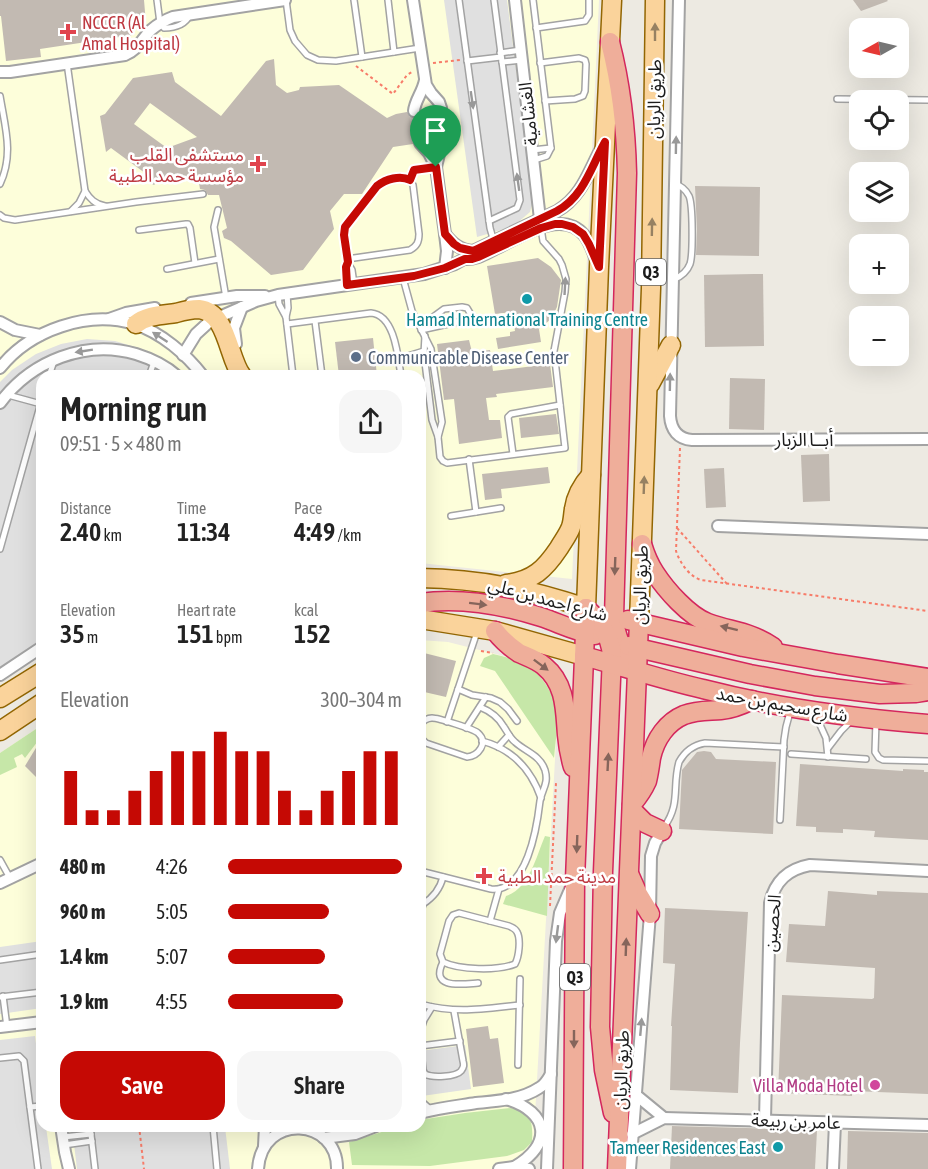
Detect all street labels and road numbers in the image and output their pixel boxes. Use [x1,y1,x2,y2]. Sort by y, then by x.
street label: طريق الريان [643,59,666,139]
street label: الغشامية [514,81,542,147]
road number: Q3 [636,259,666,285]
street label: أبــا الزبار [774,428,833,451]
street label: طريق الريان [628,545,653,625]
street label: شارع احمد بن علي [485,573,610,629]
street label: شارع سحيم بن حمد [714,682,850,730]
street label: الحصين [759,894,786,953]
road number: Q3 [560,964,590,990]
street label: طريق الريان [609,1030,634,1110]
street label: عامر بن ربيعة [751,1109,841,1134]

